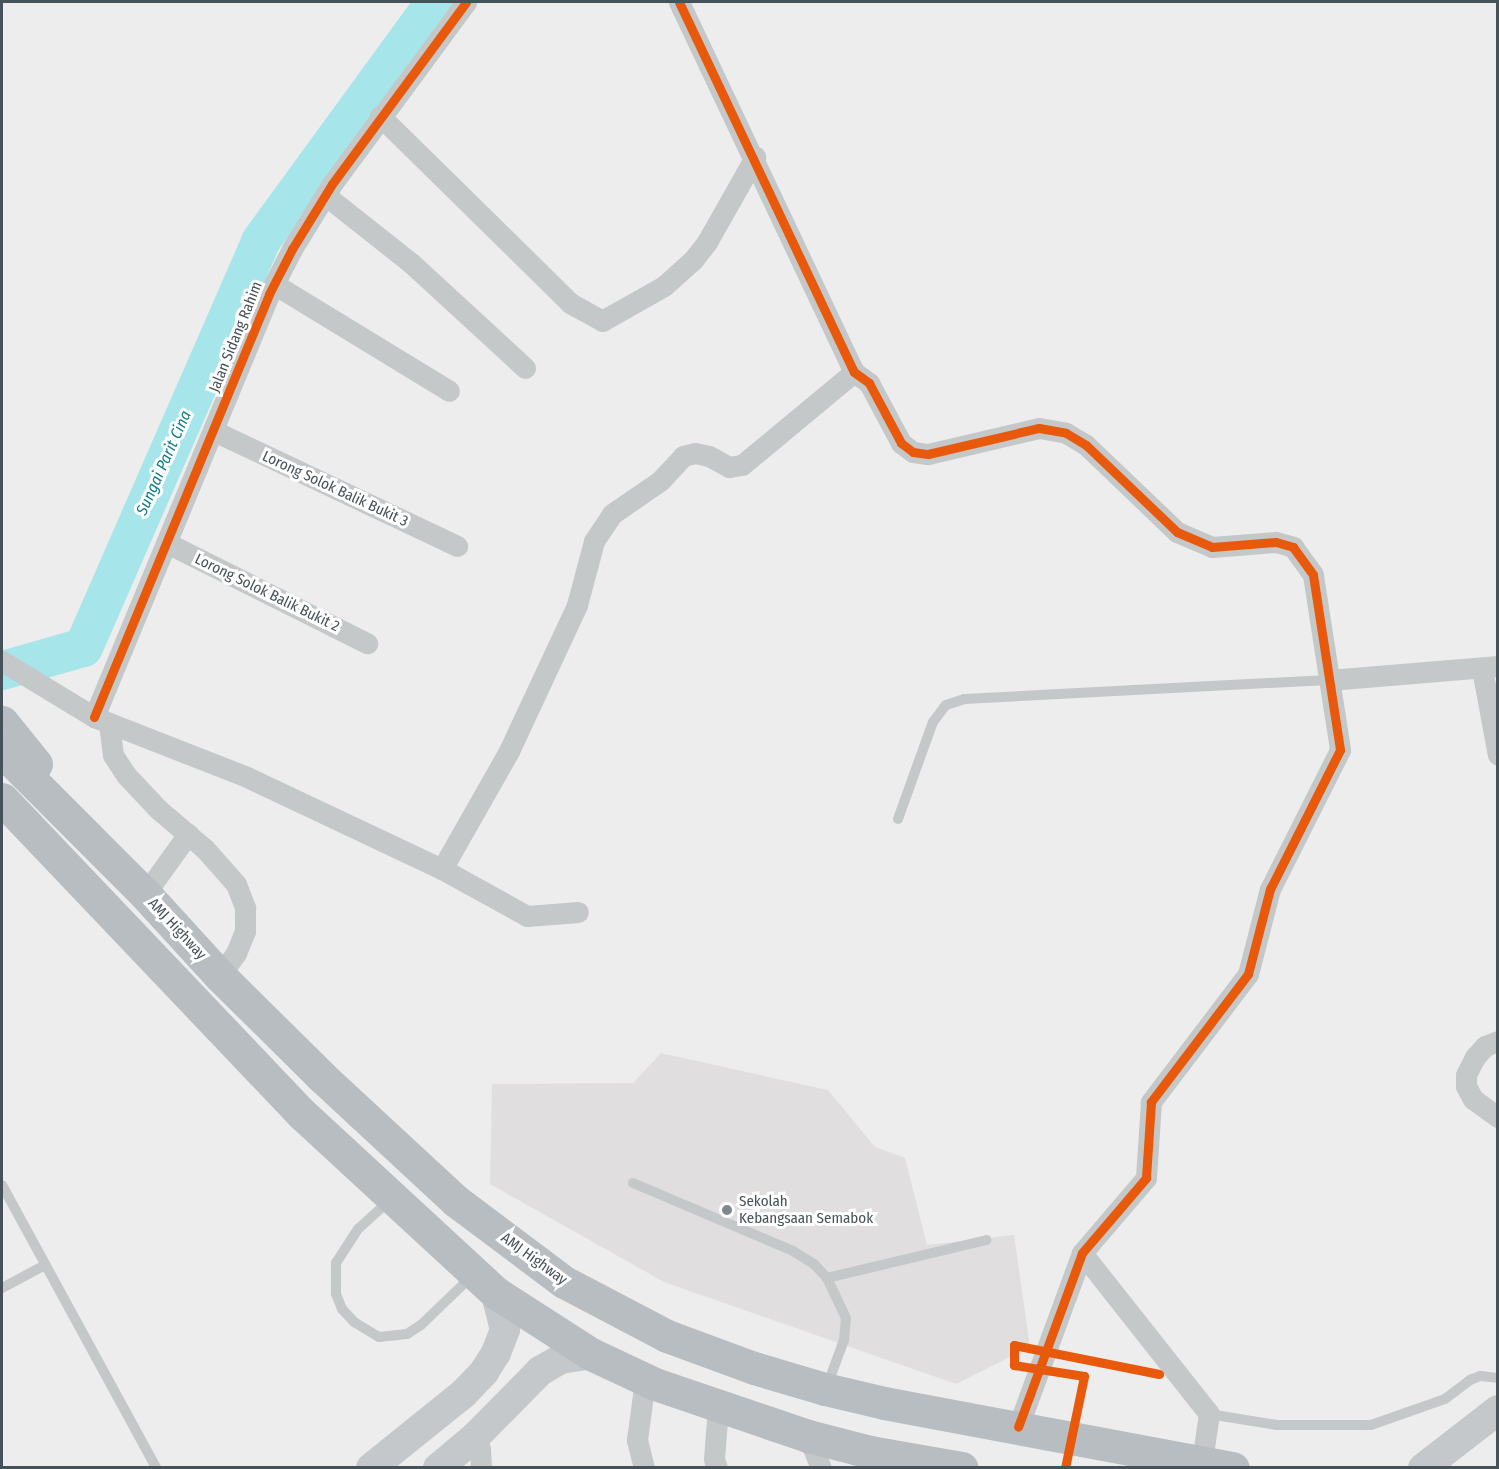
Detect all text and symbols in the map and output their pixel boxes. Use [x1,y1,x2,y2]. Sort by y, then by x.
street label: Jalan Sidang Rahim [206,279,266,395]
water label: Sungai Parit Cina [132,408,196,518]
street label: Lorong Solok Balik Bukit 3 [259,447,411,531]
street label: Lorong Solok Balik Bukit 2 [192,550,342,636]
street label: AMJ Highway [144,895,210,963]
place label: Sekolah Kebangsaan Semabok [739,1192,873,1227]
marker: Sekolah Kebangsaan Semabok [720,1203,734,1217]
street label: AMJ Highway [497,1229,571,1289]

